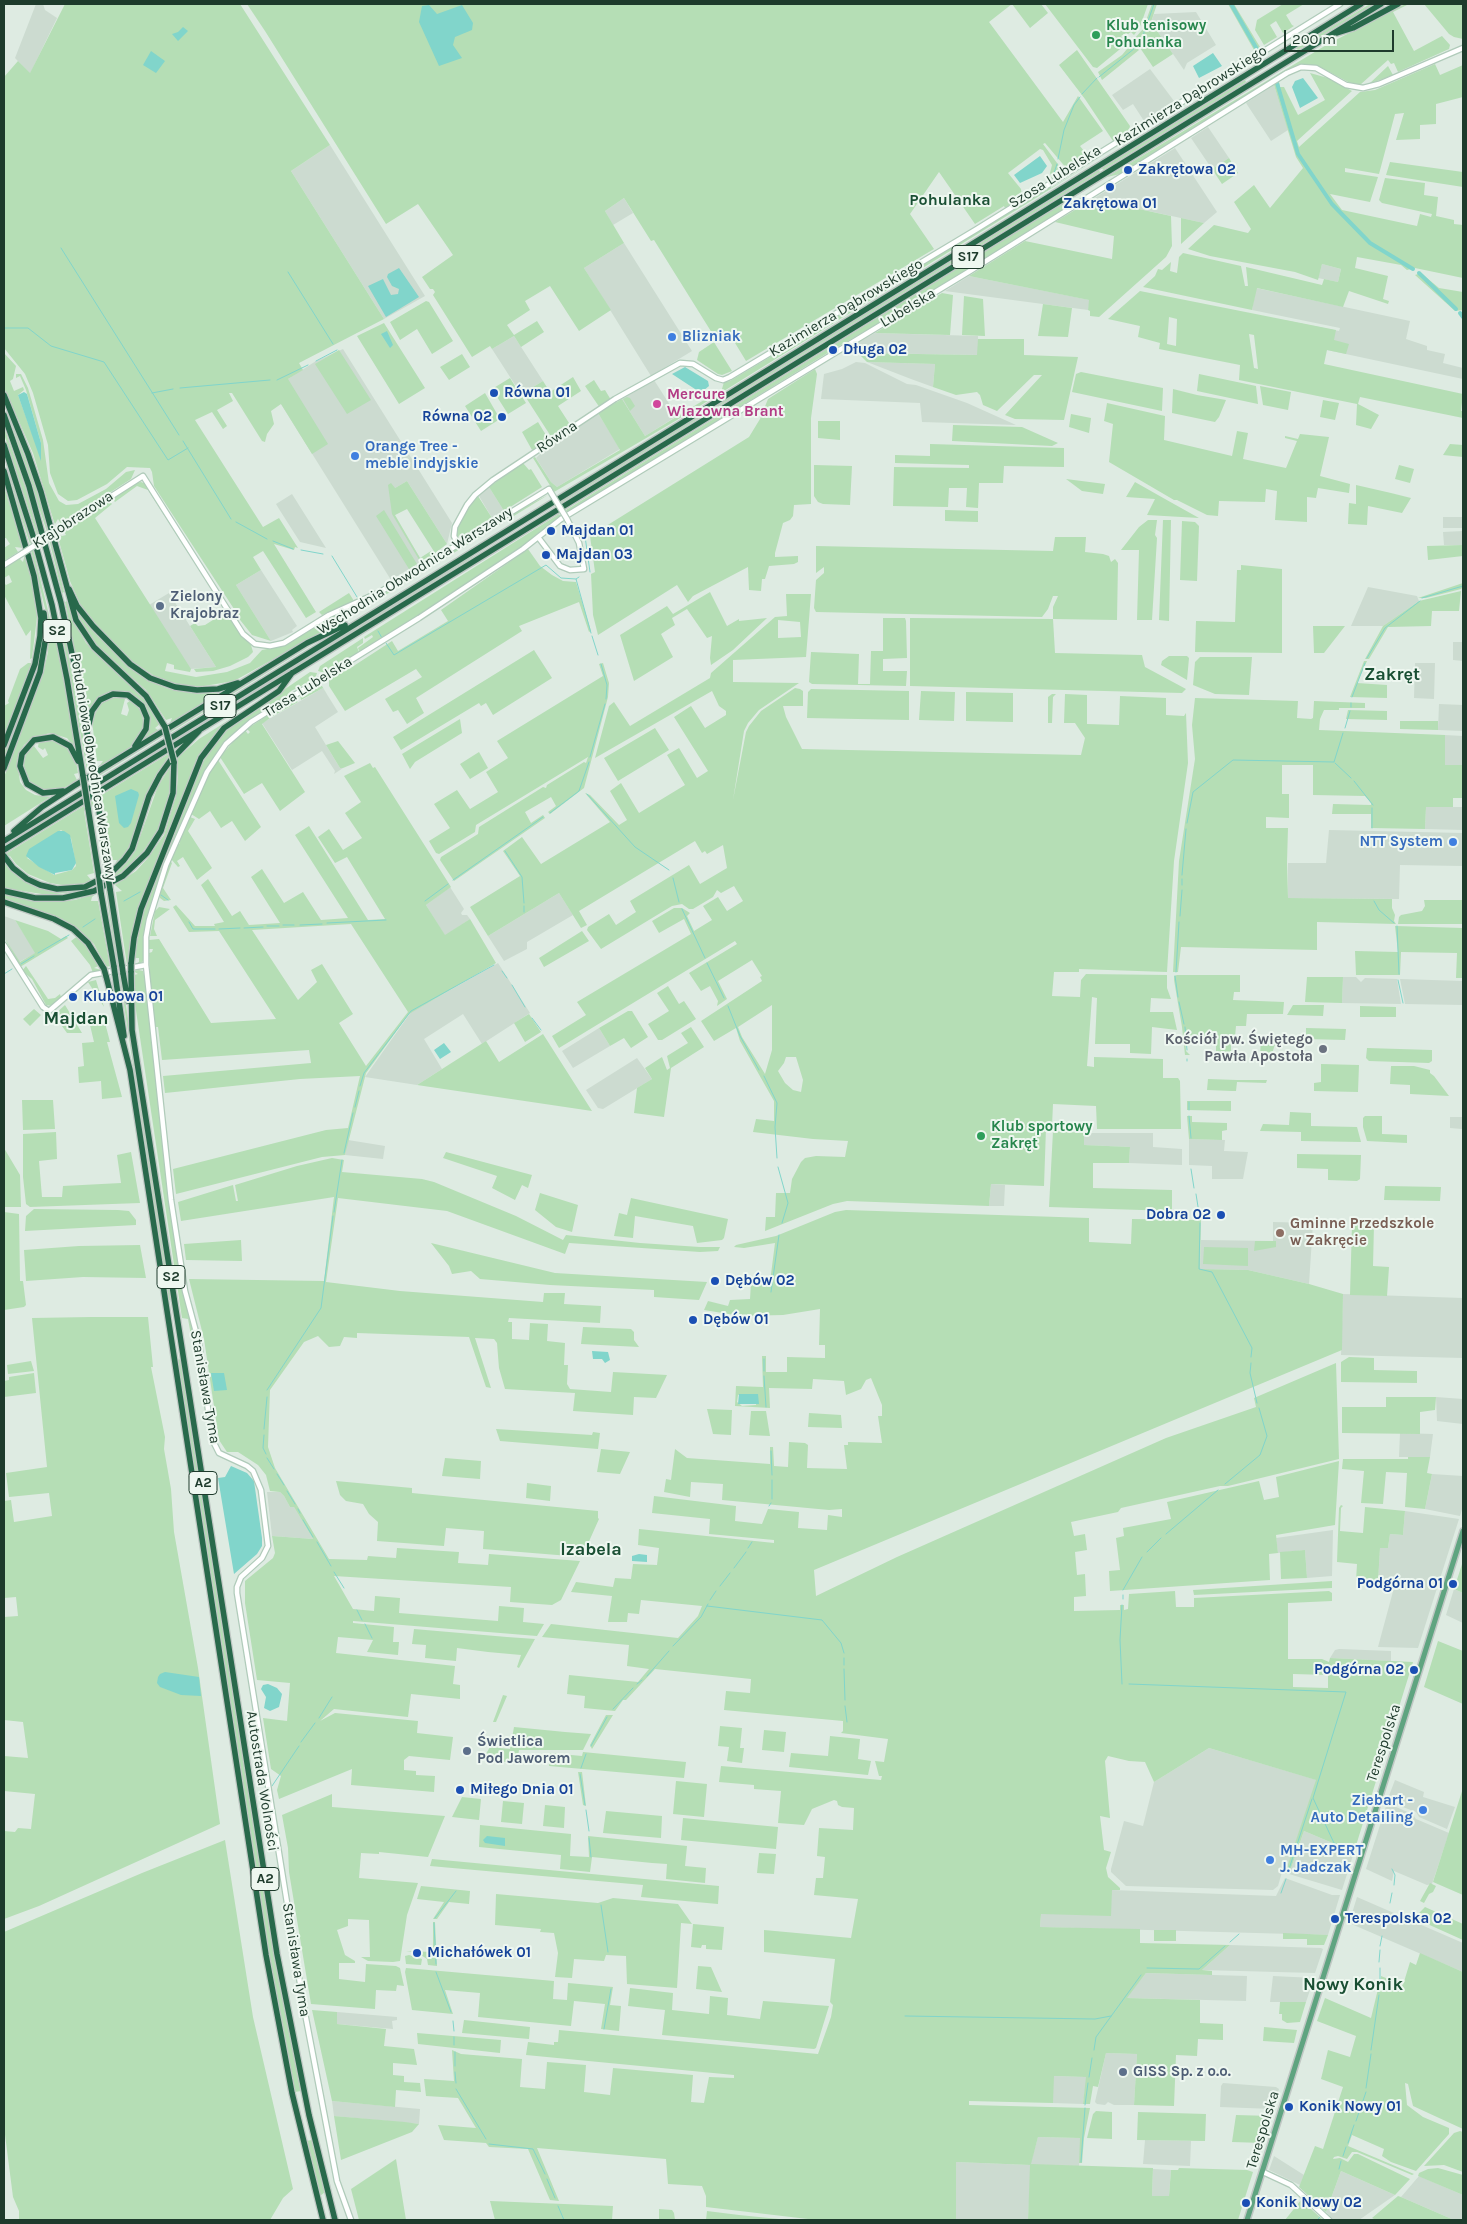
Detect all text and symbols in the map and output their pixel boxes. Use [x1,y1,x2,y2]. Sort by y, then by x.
place label: Klub tenisowy Pohulanka [1106,17,1206,52]
scale bar [1287,20,1397,52]
marker: Klub tenisowy Pohulanka [1090,29,1102,41]
text: 200 m [1292,30,1336,48]
street label: Kazimierza Dąbrowskiego [1112,42,1270,150]
street label: Szosa Lubelska [1005,141,1105,213]
place label: Zakrętowa 02 [1138,161,1236,179]
marker: Zakrętowa 02 [1122,164,1134,176]
marker: Zakrętowa 01 [1104,181,1116,193]
district label: Pohulanka [909,190,991,210]
place label: Zakrętowa 01 [1063,195,1157,213]
road number: S17 [952,246,984,268]
street label: Kazimierza Dąbrowskiego [766,255,926,361]
street label: Lubelska [877,284,939,332]
place label: Blizniak [682,328,741,346]
marker: Blizniak [666,331,678,343]
place label: Długa 02 [843,341,907,359]
marker: Długa 02 [827,344,839,356]
place label: Równa 01 [504,384,570,402]
place label: Mercure Wiazowna Brant [667,386,784,421]
marker: Równa 01 [488,387,500,399]
marker: Mercure Wiazowna Brant [651,398,663,410]
place label: Równa 02 [422,408,492,426]
marker: Równa 02 [496,411,508,423]
street label: Równa [533,417,581,457]
place label: Orange Tree - meble indyjskie [365,438,478,473]
marker: Orange Tree - meble indyjskie [349,450,361,462]
street label: Krajobrazowa [29,487,117,553]
street label: Wschodnia Obwodnica Warszawy [314,503,516,639]
place label: Majdan 01 [561,522,634,540]
marker: Majdan 01 [545,525,557,537]
place label: Majdan 03 [556,546,633,564]
marker: Majdan 03 [540,549,552,561]
place label: Zielony Krajobraz [170,588,239,623]
marker: Zielony Krajobraz [154,600,166,612]
road number: S2 [43,620,71,642]
street label: Południowa Obwodnica Warszawy [66,652,120,882]
street label: Trasa Lubelska [260,653,356,721]
district label: Zakręt [1364,664,1420,686]
road number: S17 [204,694,236,718]
place label: NTT System [1359,833,1443,851]
marker: NTT System [1447,836,1459,848]
place label: Klubowa 01 [83,988,163,1006]
marker: Klubowa 01 [67,991,79,1003]
district label: Majdan [43,1008,109,1030]
place label: Kościół pw. Świętego Pawła Apostoła [1165,1031,1313,1066]
marker: Kościół pw. Świętego Pawła Apostoła [1317,1043,1329,1055]
place label: Klub sportowy Zakręt [991,1118,1093,1153]
marker: Klub sportowy Zakręt [975,1130,987,1142]
place label: Dobra 02 [1146,1206,1211,1224]
marker: Dobra 02 [1215,1209,1227,1221]
place label: Gminne Przedszkole w Zakręcie [1290,1215,1434,1250]
marker: Gminne Przedszkole w Zakręcie [1274,1227,1286,1239]
road number: S2 [157,1266,185,1288]
place label: Dębów 02 [725,1272,795,1290]
marker: Dębów 02 [709,1275,721,1287]
place label: Dębów 01 [703,1311,769,1329]
marker: Dębów 01 [687,1314,699,1326]
street label: Stanisława Tyma [186,1329,224,1445]
road number: A2 [189,1472,217,1495]
district label: Izabela [560,1539,622,1561]
place label: Podgórna 01 [1357,1575,1443,1593]
marker: Podgórna 01 [1447,1578,1459,1590]
place label: Podgórna 02 [1314,1661,1404,1679]
marker: Podgórna 02 [1408,1664,1420,1676]
street label: Terespolska [1363,1702,1405,1784]
street label: Autostrada Wolności [242,1709,282,1853]
place label: Świetlica Pod Jaworem [477,1733,571,1768]
marker: Świetlica Pod Jaworem [461,1745,473,1757]
place label: Miłego Dnia 01 [470,1781,574,1799]
marker: Miłego Dnia 01 [454,1784,466,1796]
place label: Ziebart - Auto Detailing [1311,1792,1413,1827]
marker: Ziebart - Auto Detailing [1417,1804,1429,1816]
place label: MH-EXPERT J. Jadczak [1280,1842,1363,1877]
marker: MH-EXPERT J. Jadczak [1264,1854,1276,1866]
road number: A2 [251,1868,279,1890]
street label: Stanisława Tyma [278,1902,314,2018]
place label: Terespolska 02 [1345,1910,1452,1928]
marker: Terespolska 02 [1329,1913,1341,1925]
place label: Michałówek 01 [427,1944,531,1962]
marker: Michałówek 01 [411,1947,423,1959]
district label: Nowy Konik [1303,1974,1403,1996]
place label: GISS Sp. z o.o. [1133,2063,1231,2081]
marker: GISS Sp. z o.o. [1117,2066,1129,2078]
street label: Terespolska [1243,2089,1283,2171]
place label: Konik Nowy 01 [1299,2098,1401,2116]
marker: Konik Nowy 01 [1283,2101,1295,2113]
place label: Konik Nowy 02 [1256,2194,1362,2212]
marker: Konik Nowy 02 [1240,2197,1252,2209]

